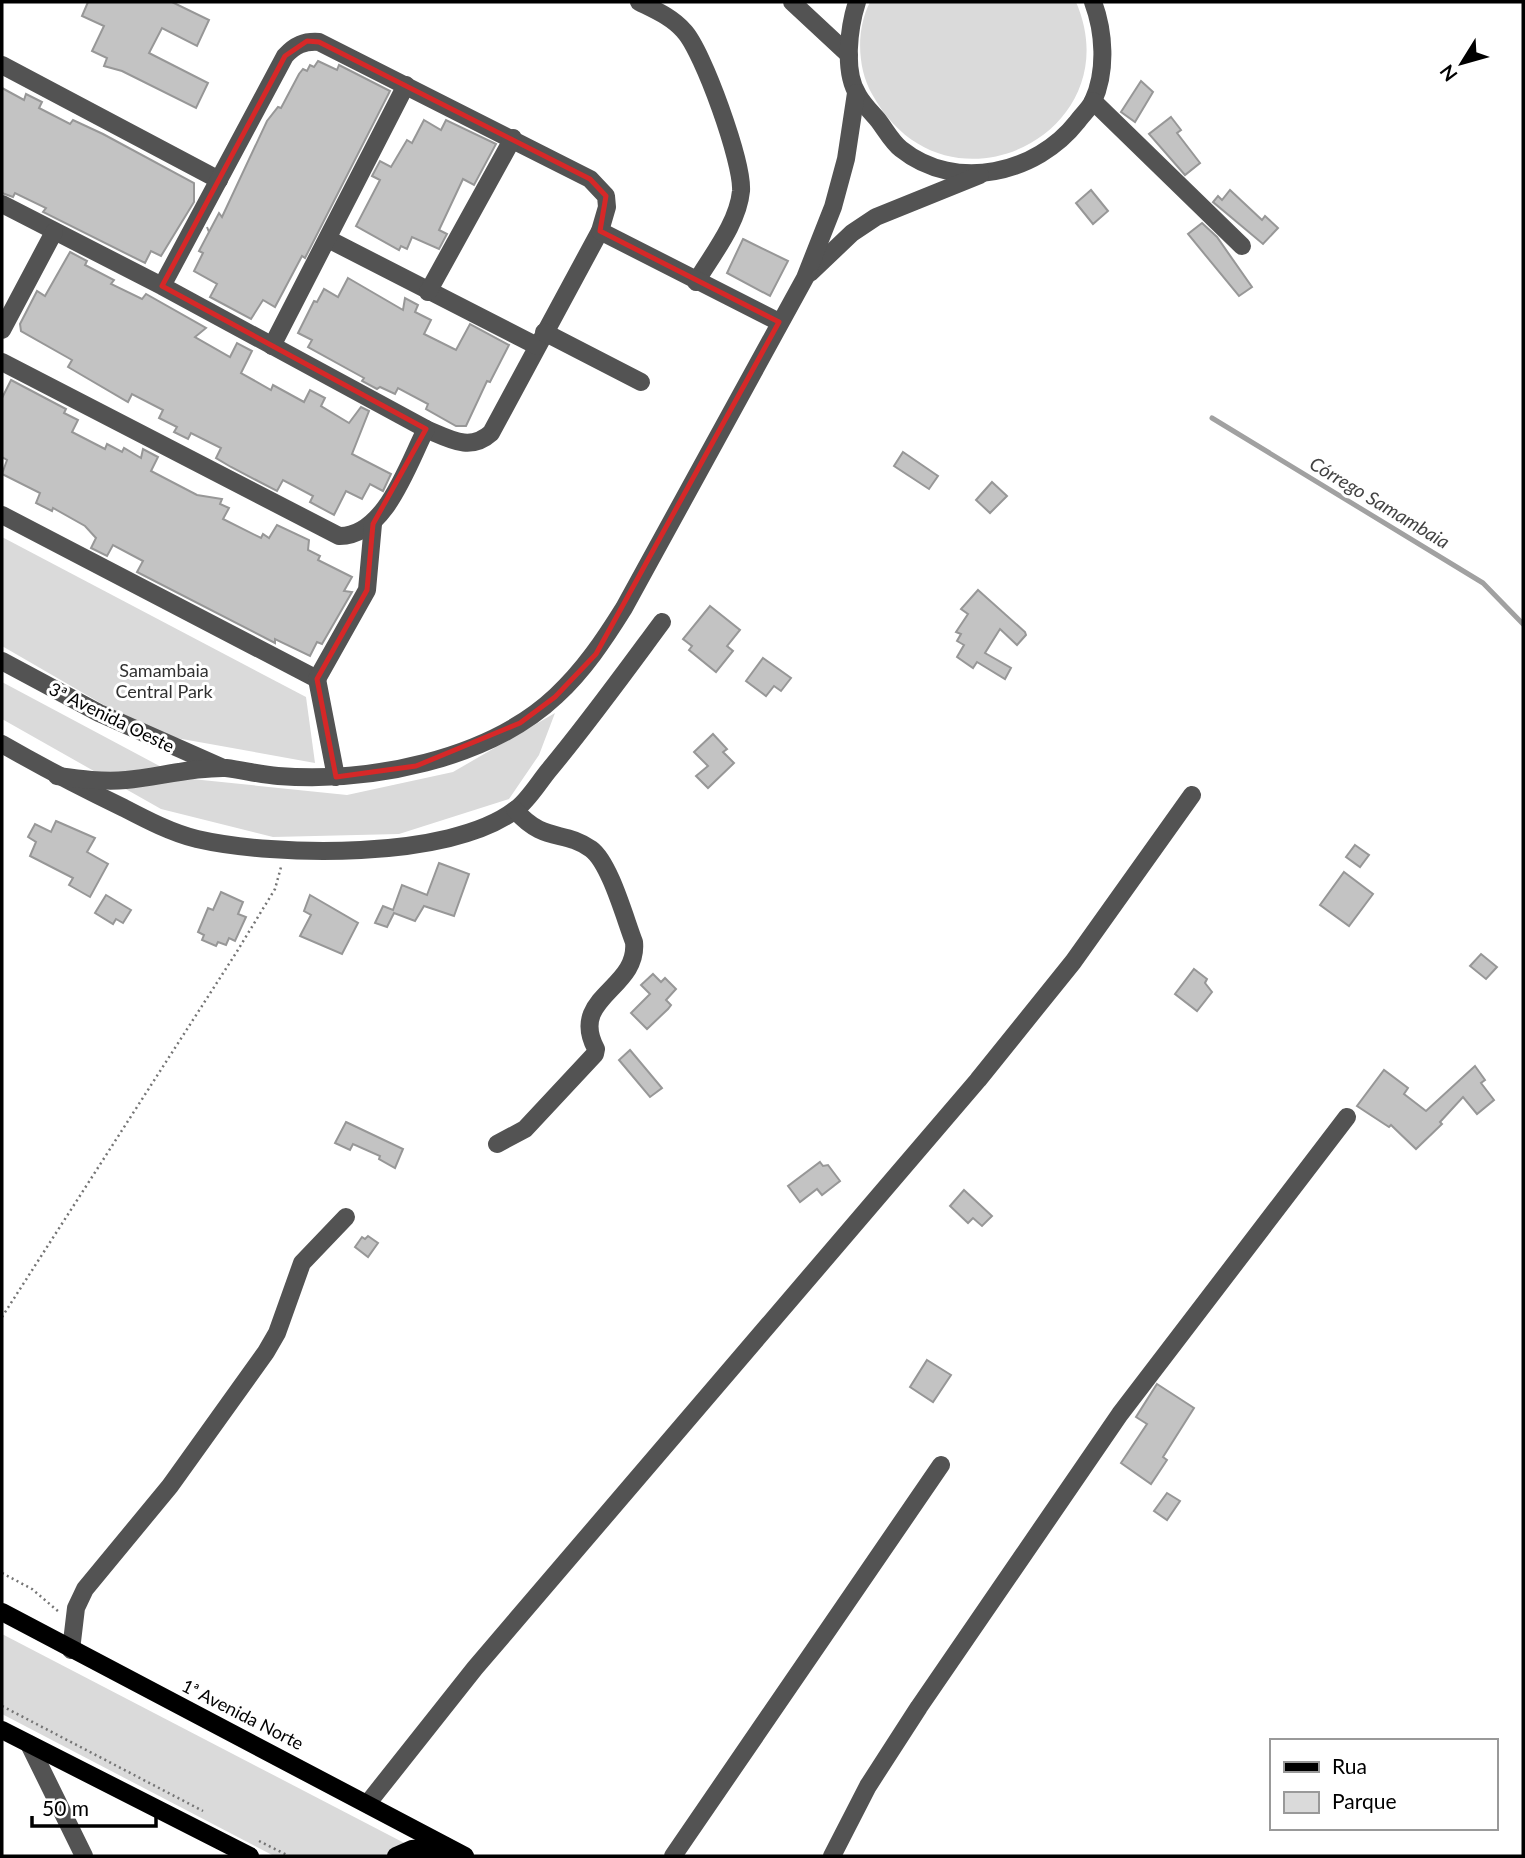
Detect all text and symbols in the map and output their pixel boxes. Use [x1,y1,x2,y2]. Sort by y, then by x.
north arrow [1427,28,1497,98]
text: N [1434,61,1462,86]
water label: Córrego Samambaia [1306,451,1454,553]
park label: Samambaia Central Park [115,659,213,702]
street label: 3ª Avenida Oeste [46,677,178,757]
street label: 1ᵃ Avenida Norte [179,1674,307,1754]
legend [1270,1739,1497,1830]
text: Rua [1332,1753,1367,1778]
scale bar [32,1784,156,1828]
text: Parque [1332,1788,1397,1813]
text: 50 m [42,1795,89,1820]

